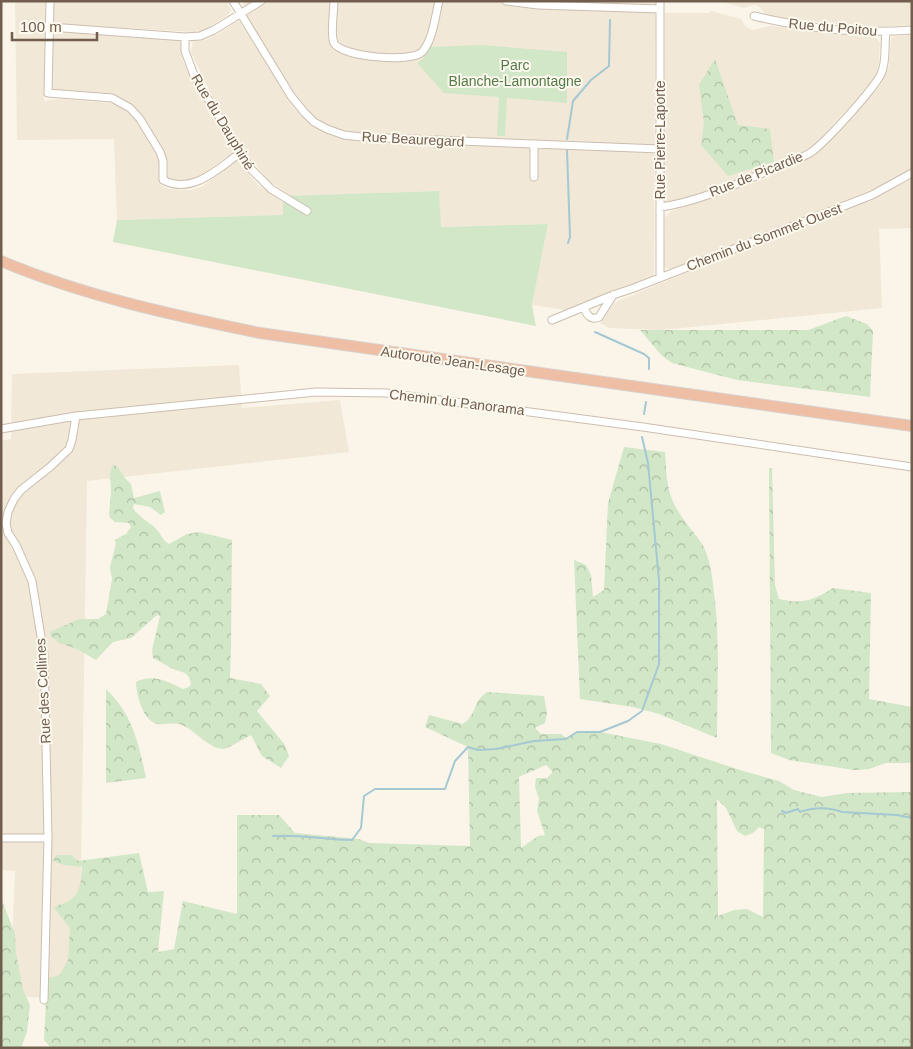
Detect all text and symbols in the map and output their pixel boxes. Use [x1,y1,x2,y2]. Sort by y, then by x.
scale bar [12,10,98,42]
street label: Rue du Poitou [788,15,878,39]
text: 100 m [20,18,62,35]
park label: Parc Blanche-Lamontagne [448,57,582,89]
street label: Rue du Dauphiné [188,71,258,173]
street label: Rue Pierre-Laporte [652,80,668,200]
street label: Rue Beauregard [361,128,465,150]
street label: Rue de Picardie [707,148,805,200]
street label: Chemin du Sommet Ouest [684,200,844,274]
street label: Autoroute Jean-Lesage [380,343,526,379]
street label: Chemin du Panorama [388,386,526,418]
street label: Rue des Collines [32,638,54,744]

